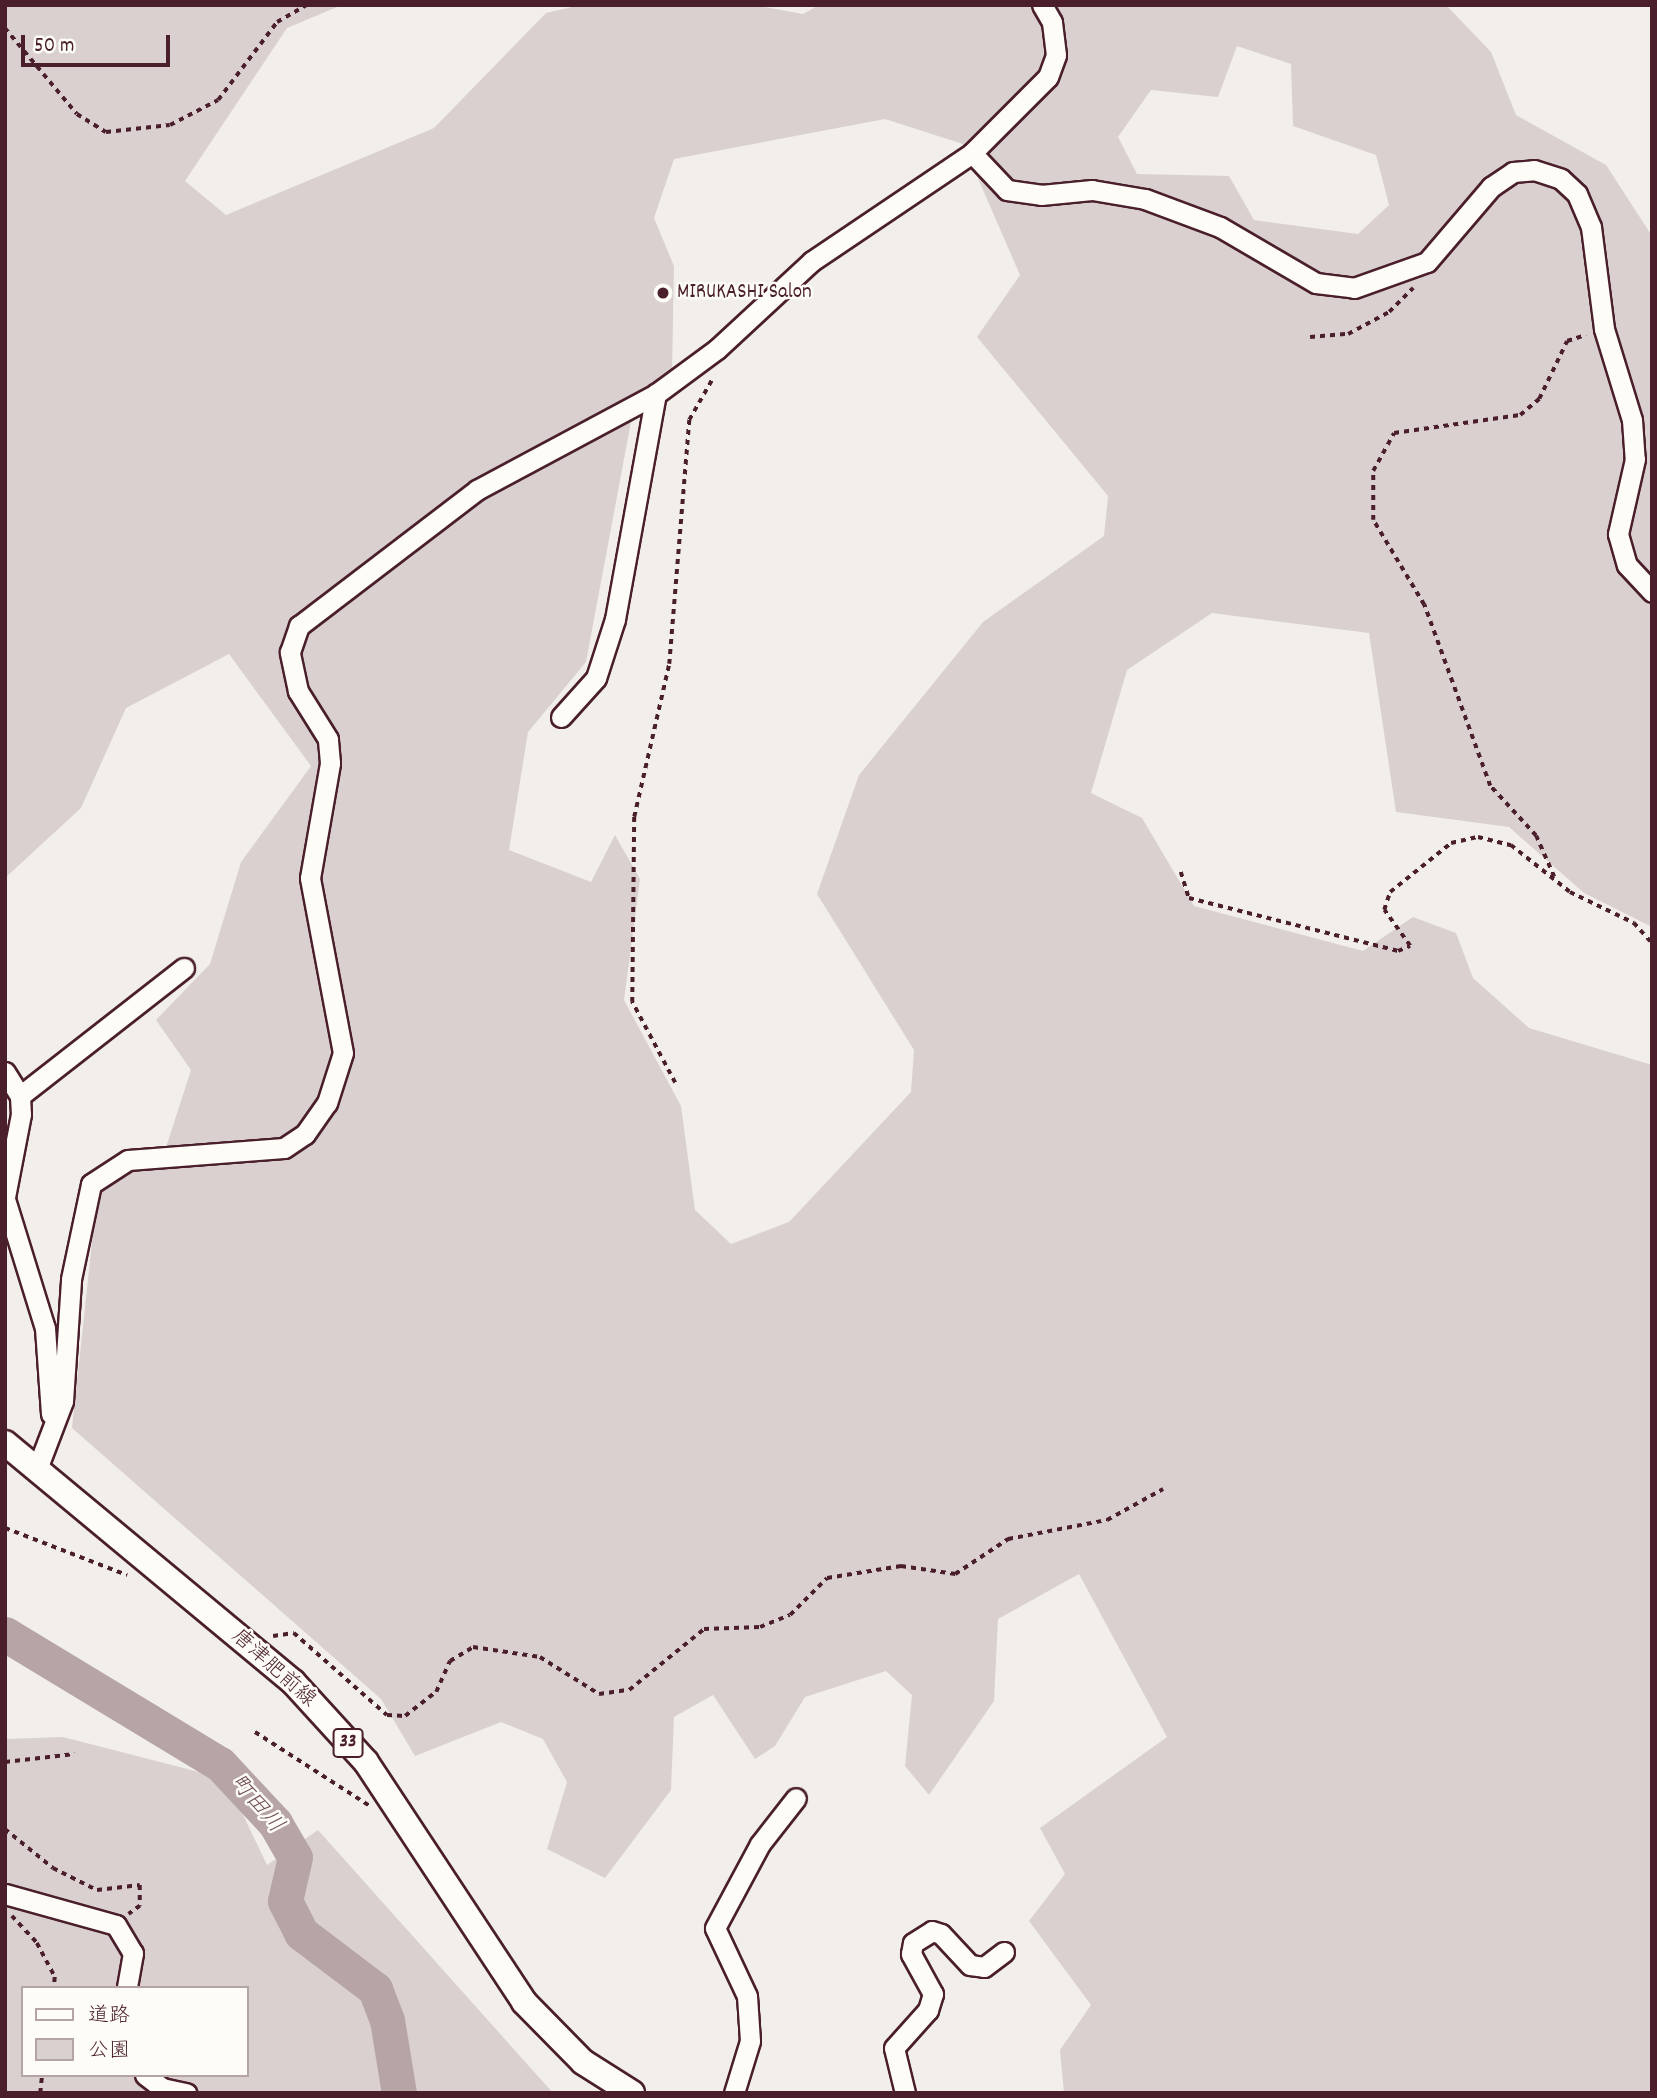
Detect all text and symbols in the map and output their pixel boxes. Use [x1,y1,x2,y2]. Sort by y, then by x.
scale bar [24,21,173,65]
text: 50 m [34,32,74,62]
place label: MIRUKASHI Salon [677,280,812,306]
marker: MIRUKASHI Salon [655,285,671,301]
street label: 唐津肥前線 [226,1625,320,1713]
road number: 33 [332,1728,364,1758]
water label: 町田川 [222,1770,288,1840]
legend [21,1986,248,2077]
text: 道路 [88,2002,130,2032]
text: 公園 [88,2037,130,2067]

